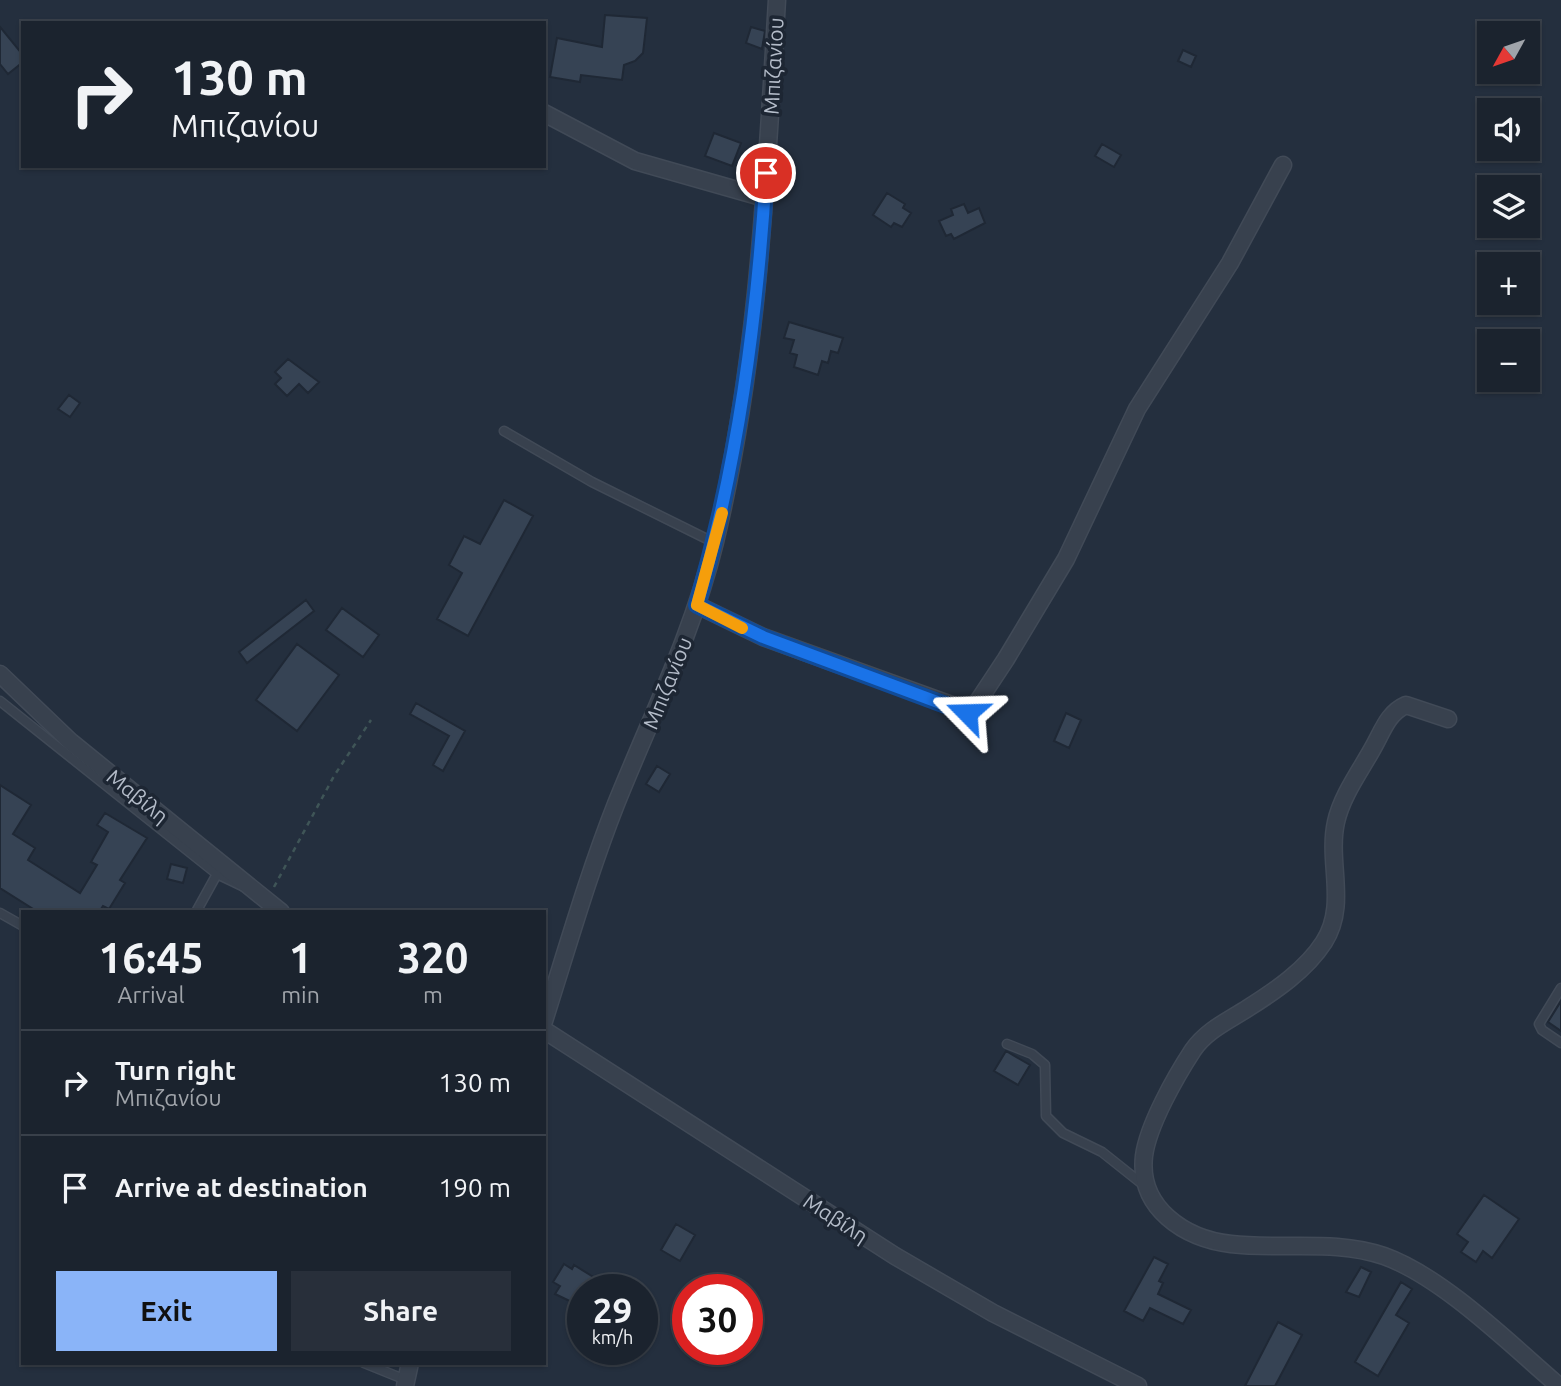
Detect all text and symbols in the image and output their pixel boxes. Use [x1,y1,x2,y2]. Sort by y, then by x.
street label: Μπιζανίου [758,17,788,115]
north arrow [1477,21,1540,84]
map controls [1477,21,1540,392]
icon: right [56,49,147,140]
text: 130 m [171,49,308,104]
button: sound [1477,98,1540,161]
text: Μπιζανίου [171,107,319,143]
pin [736,143,796,203]
icon: arrive [747,154,785,192]
button: layers [1477,175,1540,238]
button: + [1477,252,1540,315]
button: − [1477,329,1540,392]
street label: Μπιζανίου [638,633,696,733]
position arrow [930,676,1004,750]
street label: Μαβίλη [103,764,173,828]
text: 16:45 [99,934,204,981]
text: 1 [289,934,312,981]
text: 320 [397,934,468,981]
text: Arrival [118,982,185,1007]
text: min [281,982,320,1007]
text: m [423,982,443,1007]
text: Turn right [115,1056,236,1085]
icon: right [56,1064,94,1102]
text: 130 m [439,1068,511,1097]
text: Μπιζανίου [115,1085,222,1110]
icon: arrive [56,1169,94,1207]
text: Arrive at destination [115,1173,368,1202]
text: 190 m [439,1173,511,1202]
street label: Μαβίλη [799,1188,873,1248]
button: Exit [56,1271,277,1351]
button: Share [291,1271,511,1351]
speed limit sign: 30 [672,1274,763,1365]
text: 29 [593,1290,632,1330]
text: km/h [592,1327,633,1347]

